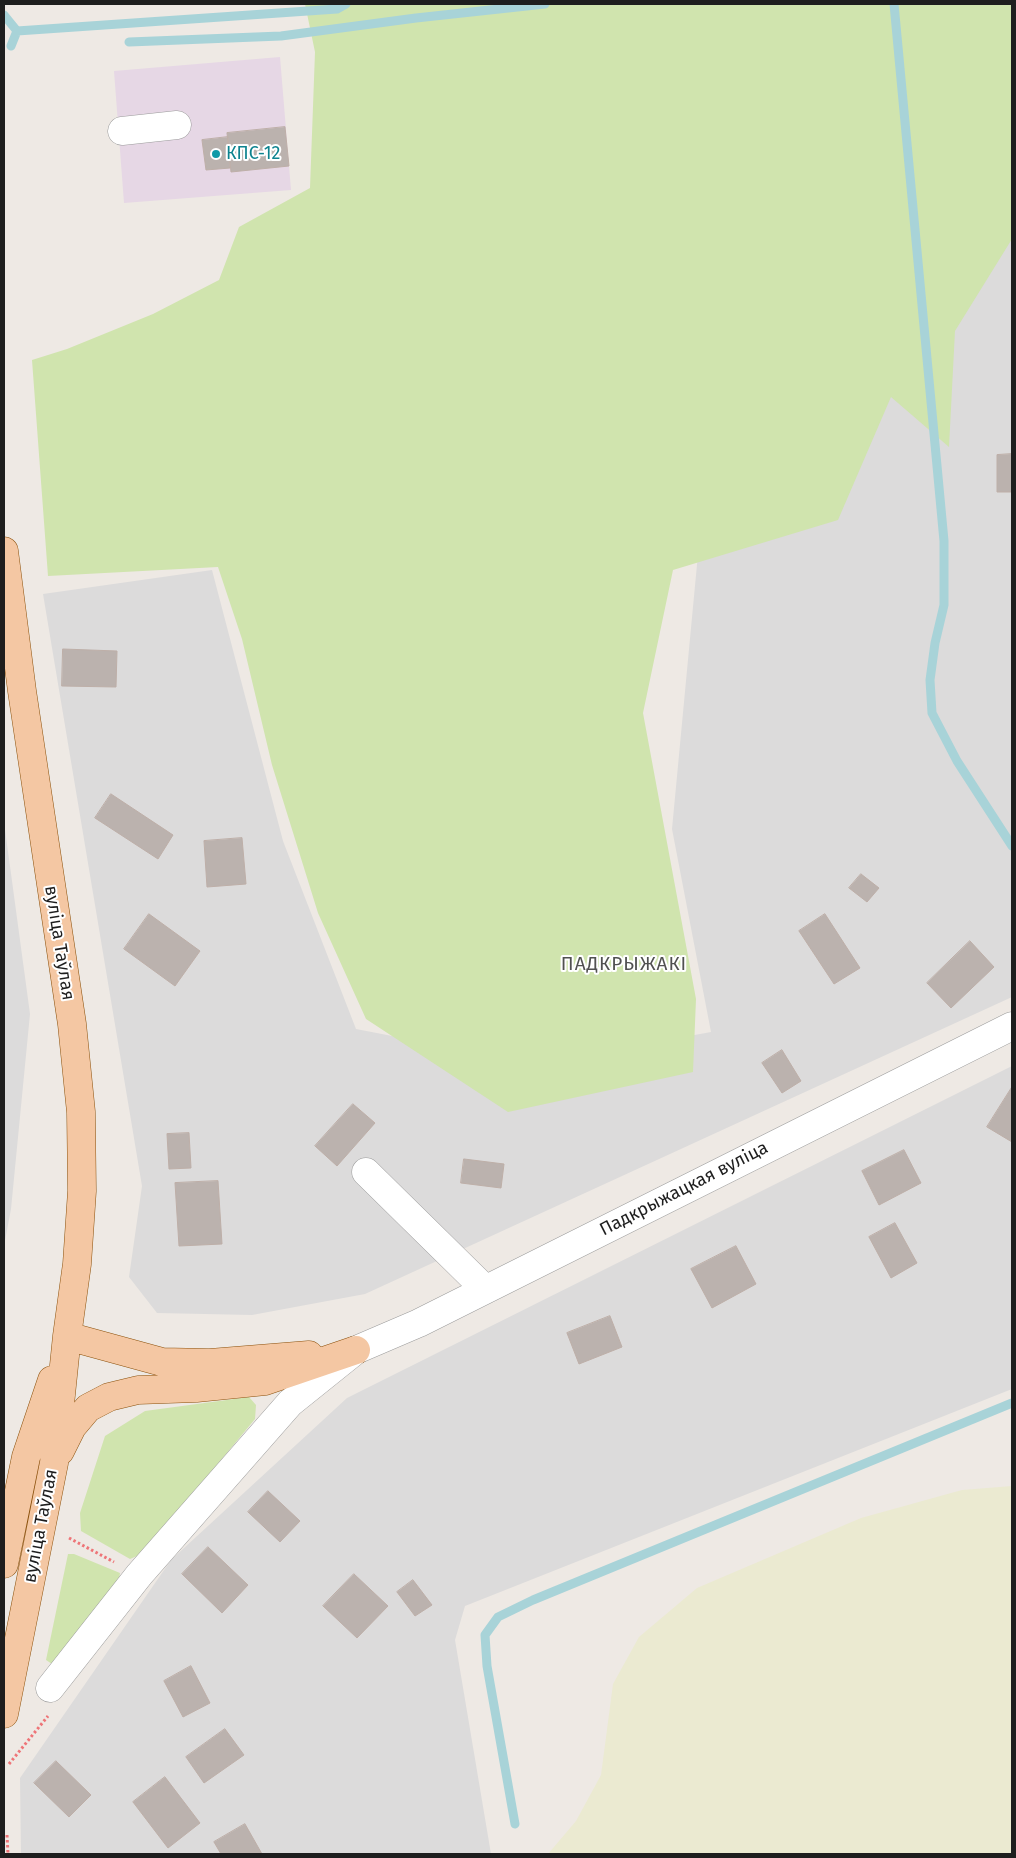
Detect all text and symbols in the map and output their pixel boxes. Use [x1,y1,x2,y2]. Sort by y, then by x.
place label: КПС-12 [226,143,280,165]
marker: КПС-12 [210,148,222,160]
street label: вуліца Таўлая [39,884,79,1002]
district label: ПАДКРЫЖАКІ [560,954,688,976]
street label: Падкрыжацкая вуліца [596,1137,772,1241]
street label: вуліца Таўлая [19,1467,63,1585]

